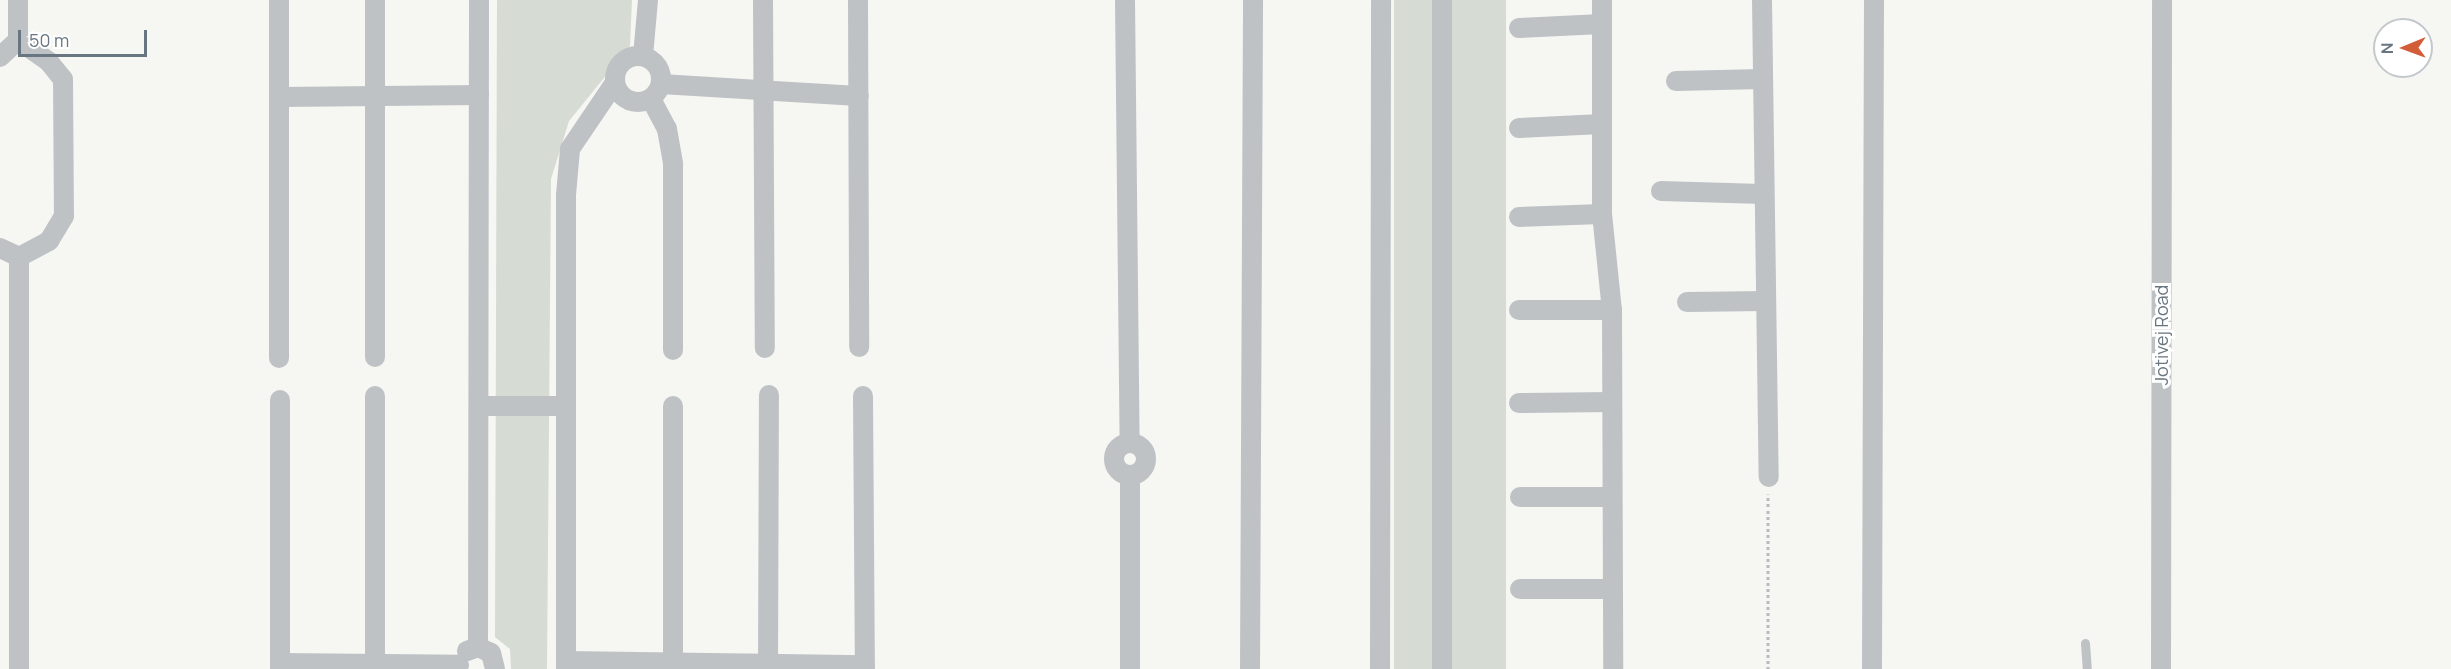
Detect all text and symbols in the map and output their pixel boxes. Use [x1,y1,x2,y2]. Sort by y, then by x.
scale bar [21,18,150,56]
north arrow [2373,18,2433,78]
text: 50 m [29,28,69,52]
text: N [2376,42,2398,54]
street label: Jotivej Road [2150,285,2172,385]

